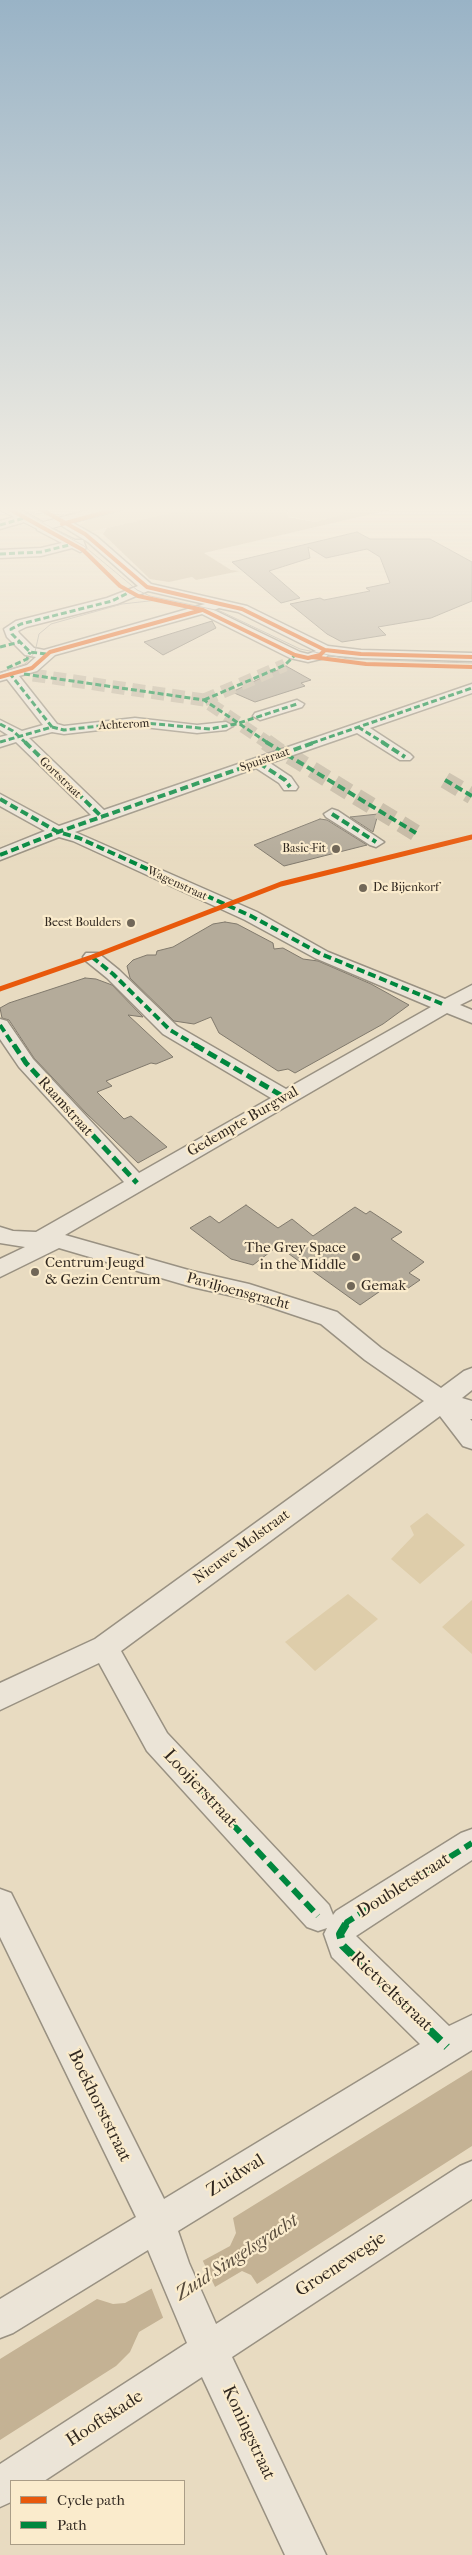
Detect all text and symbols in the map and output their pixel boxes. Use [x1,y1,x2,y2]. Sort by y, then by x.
street label: Achterom [98,716,150,734]
street label: Spuistraat [238,745,292,775]
street label: Gortstraat [36,754,84,802]
place label: Basic-Fit [282,842,326,856]
marker: Basic-Fit [330,843,342,855]
street label: Wagenstraat [144,864,210,904]
place label: De Bijenkorf [373,881,439,895]
marker: De Bijenkorf [357,882,369,894]
place label: Beest Boulders [44,916,121,930]
marker: Beest Boulders [125,917,137,929]
street label: Raamstraat [34,1073,96,1141]
street label: Gedempte Burgwal [184,1083,302,1161]
place label: The Grey Space in the Middle [244,1239,346,1274]
marker: The Grey Space in the Middle [350,1251,362,1263]
place label: Centrum Jeugd & Gezin Centrum [45,1254,160,1289]
marker: Centrum Jeugd & Gezin Centrum [29,1266,41,1278]
street label: Paviljoensgracht [184,1270,292,1314]
place label: Gemak [361,1277,406,1295]
marker: Gemak [345,1280,357,1292]
street label: Nieuwe Molstraat [190,1506,294,1588]
street label: Looijerstraat [158,1745,242,1833]
street label: Doubletstraat [353,1849,455,1923]
street label: Rietveltstraat [345,1947,437,2037]
street label: Boekhorststraat [62,2046,136,2166]
street label: Zuidwal [203,2150,269,2202]
water label: Zuid Singelsgracht [171,2210,303,2306]
street label: Groenewegje [292,2228,390,2302]
street label: Koningstraat [217,2382,279,2484]
street label: Hooftskade [62,2386,148,2452]
legend [10,2480,185,2545]
text: Cycle path [57,2491,125,2509]
text: Path [57,2516,87,2534]

